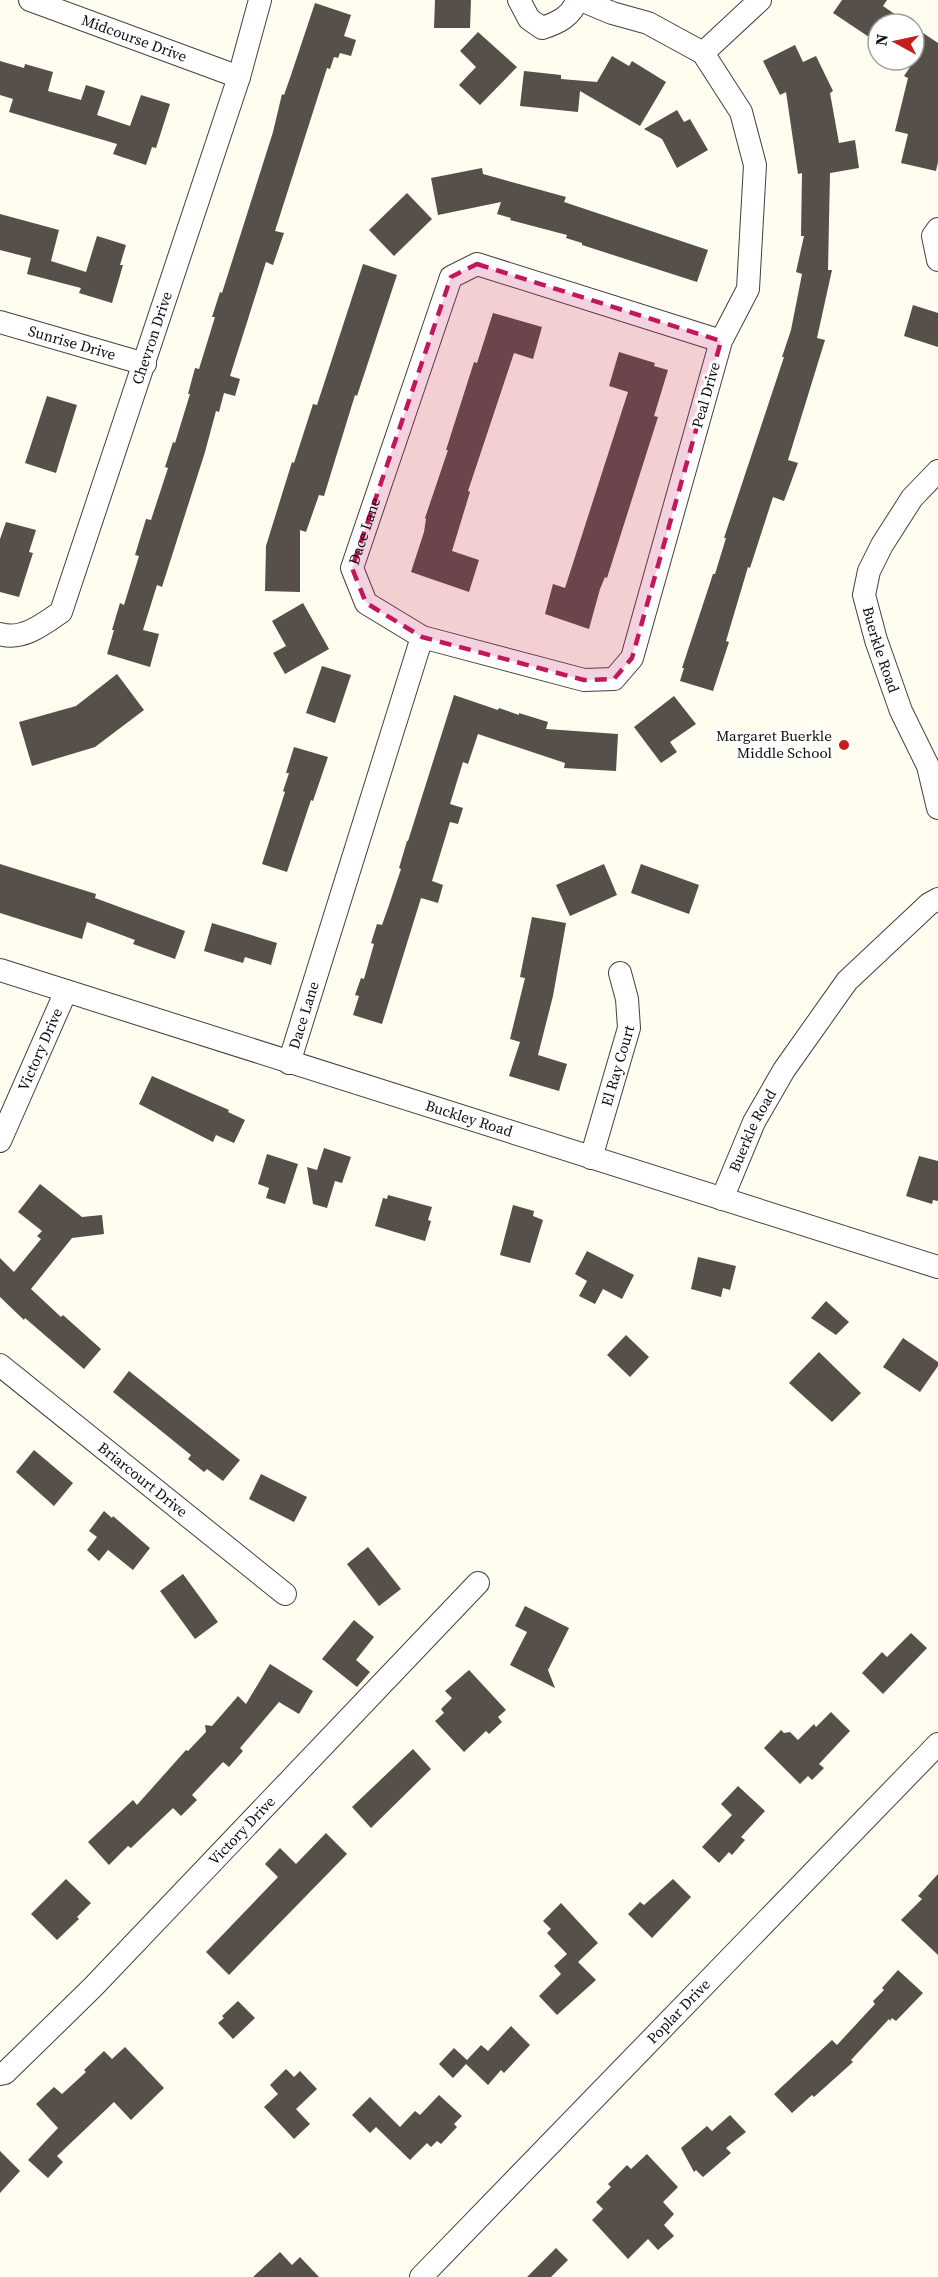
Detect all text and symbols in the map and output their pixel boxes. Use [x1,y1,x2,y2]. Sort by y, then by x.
street label: Midcourse Drive [79,9,190,67]
north arrow [866,12,926,72]
text: N [869,32,893,47]
street label: Chevron Drive [126,288,177,387]
street label: Sunrise Drive [26,320,119,365]
street label: Peal Drive [686,359,725,430]
street label: Dace Lane [343,494,385,568]
street label: Buerkle Road [858,604,905,696]
place label: Margaret Buerkle Middle School [716,725,833,763]
marker: Margaret Buerkle Middle School [837,738,851,752]
street label: Dace Lane [283,978,324,1052]
street label: Victory Drive [12,1004,67,1094]
street label: El Ray Court [596,1023,639,1109]
street label: Buerkle Road [723,1085,781,1175]
street label: Buckley Road [423,1094,516,1142]
street label: Briarcourt Drive [94,1437,192,1522]
street label: Victory Drive [203,1791,280,1870]
street label: Poplar Drive [642,1974,715,2048]

